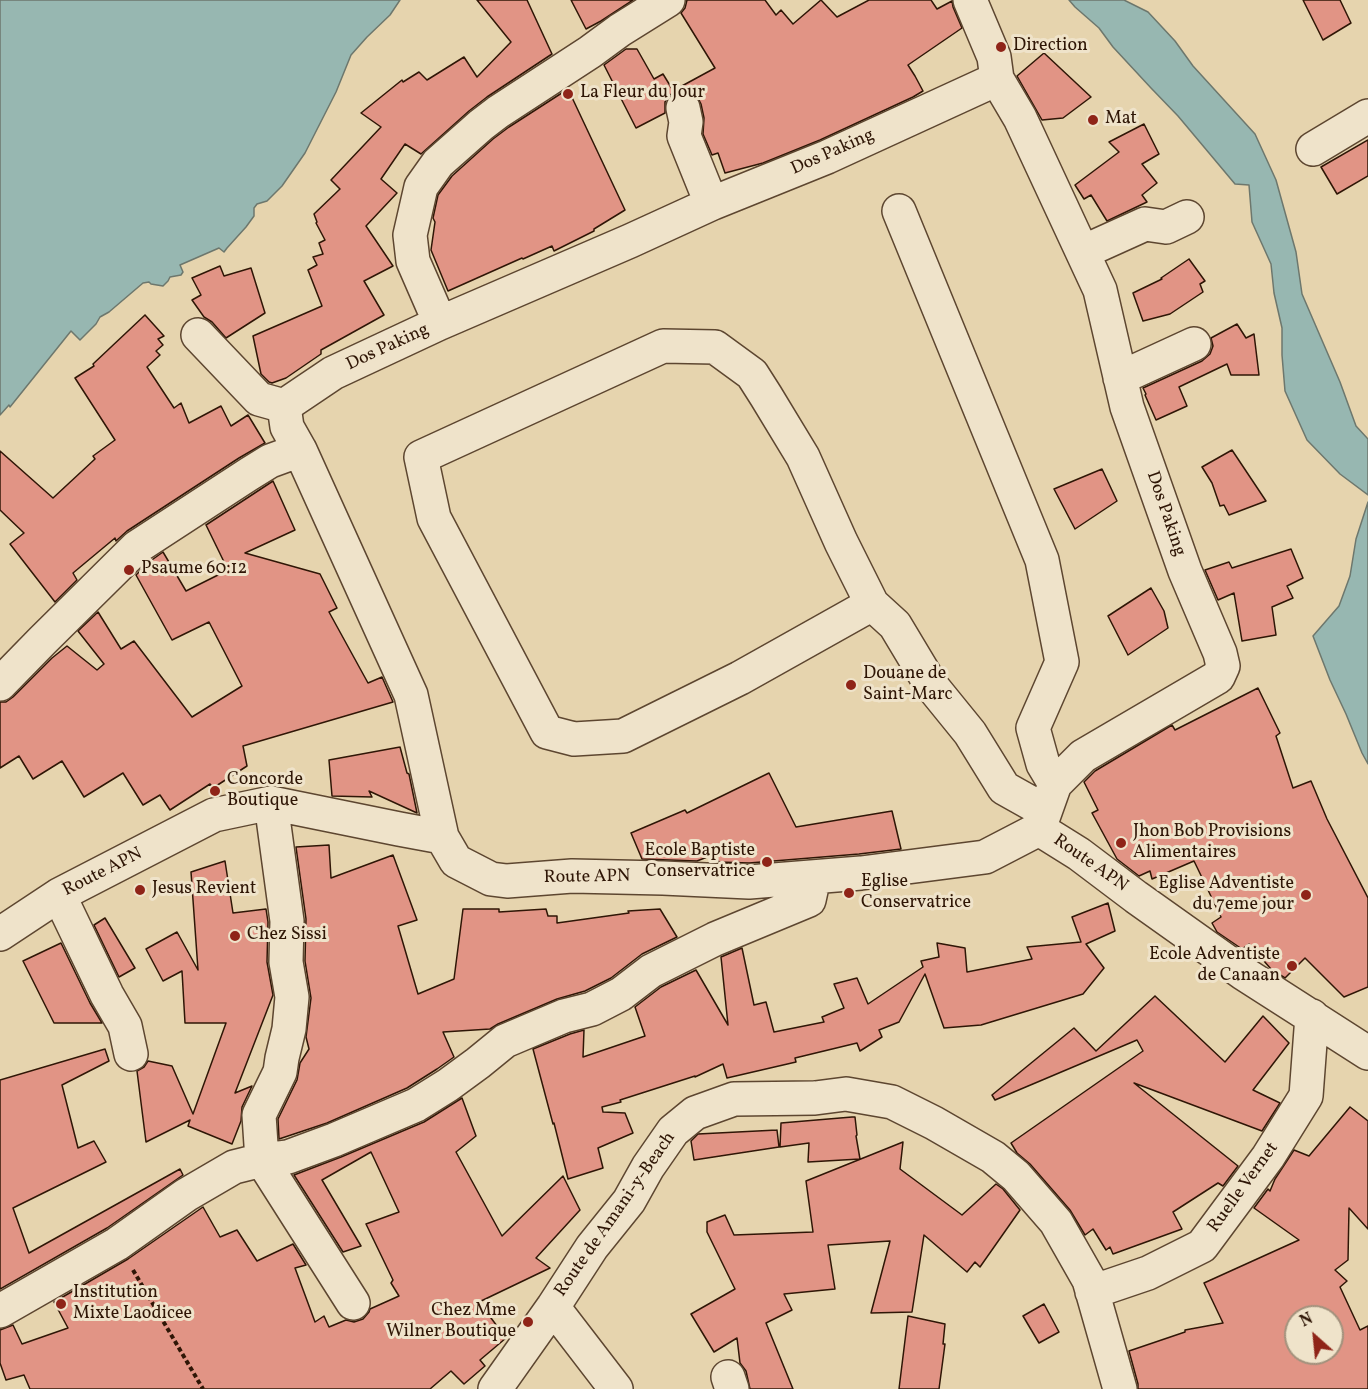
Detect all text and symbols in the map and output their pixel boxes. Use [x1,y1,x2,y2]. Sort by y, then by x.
place label: Direction [1013,36,1088,58]
marker: Direction [994,40,1008,54]
place label: La Fleur du Jour [580,83,705,105]
marker: La Fleur du Jour [561,87,575,101]
place label: Mat [1105,109,1137,131]
marker: Mat [1086,113,1100,127]
street label: Dos Paking [788,125,878,181]
street label: Dos Paking [343,319,433,377]
street label: Dos Paking [1140,469,1190,559]
place label: Psaume 60:12 [141,559,247,581]
marker: Psaume 60:12 [122,563,136,577]
place label: Douane de Saint-Marc [863,664,953,706]
marker: Douane de Saint-Marc [844,678,858,692]
place label: Concorde Boutique [227,770,303,812]
marker: Concorde Boutique [208,784,222,798]
place label: Jhon Bob Provisions Alimentaires [1133,822,1291,864]
street label: Route APN [1048,830,1132,898]
marker: Jhon Bob Provisions Alimentaires [1114,836,1128,850]
place label: Ecole Baptiste Conservatrice [645,841,755,884]
street label: Route APN [60,844,146,902]
marker: Ecole Baptiste Conservatrice [760,855,774,869]
street label: Route APN [544,866,630,890]
place label: Eglise Conservatrice [861,872,971,914]
place label: Eglise Adventiste du 7eme jour [1158,874,1294,916]
place label: Jesus Revient [152,879,256,901]
marker: Jesus Revient [133,883,147,897]
marker: Eglise Conservatrice [842,886,856,900]
marker: Eglise Adventiste du 7eme jour [1299,888,1313,902]
place label: Chez Sissi [247,925,327,947]
marker: Chez Sissi [228,929,242,943]
place label: Ecole Adventiste de Canaan [1149,945,1280,988]
marker: Ecole Adventiste de Canaan [1285,959,1299,973]
street label: Route de Amani-y-Beach [551,1128,681,1302]
street label: Ruelle Vernet [1204,1139,1284,1237]
place label: Institution Mixte Laodicee [73,1283,192,1326]
marker: Institution Mixte Laodicee [54,1297,68,1311]
place label: Chez Mme Wilner Boutique [386,1301,516,1344]
north arrow [1284,1305,1344,1365]
text: N [1297,1308,1317,1333]
marker: Chez Mme Wilner Boutique [521,1315,535,1329]

